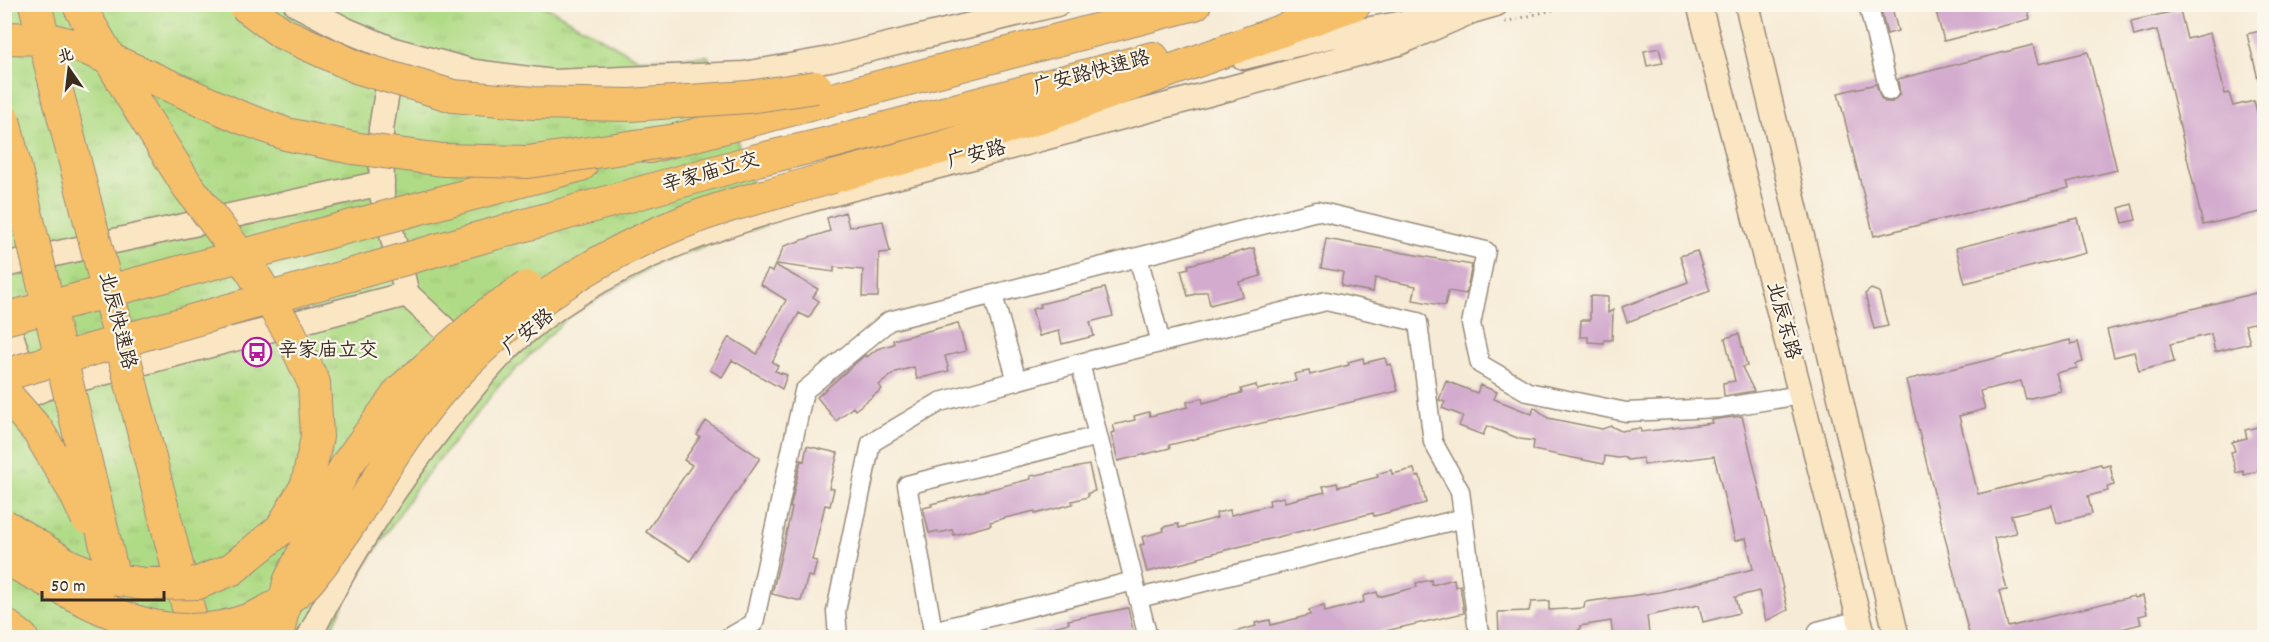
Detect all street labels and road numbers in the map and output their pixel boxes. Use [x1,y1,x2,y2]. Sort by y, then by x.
street label: 广安路快速路 [1030,45,1155,103]
street label: 广安路 [944,134,1011,177]
street label: 辛家庙立交 [659,147,763,201]
street label: 北辰快速路 [90,269,142,374]
street label: 北辰东路 [1758,279,1806,364]
street label: 广安路 [497,303,562,363]

